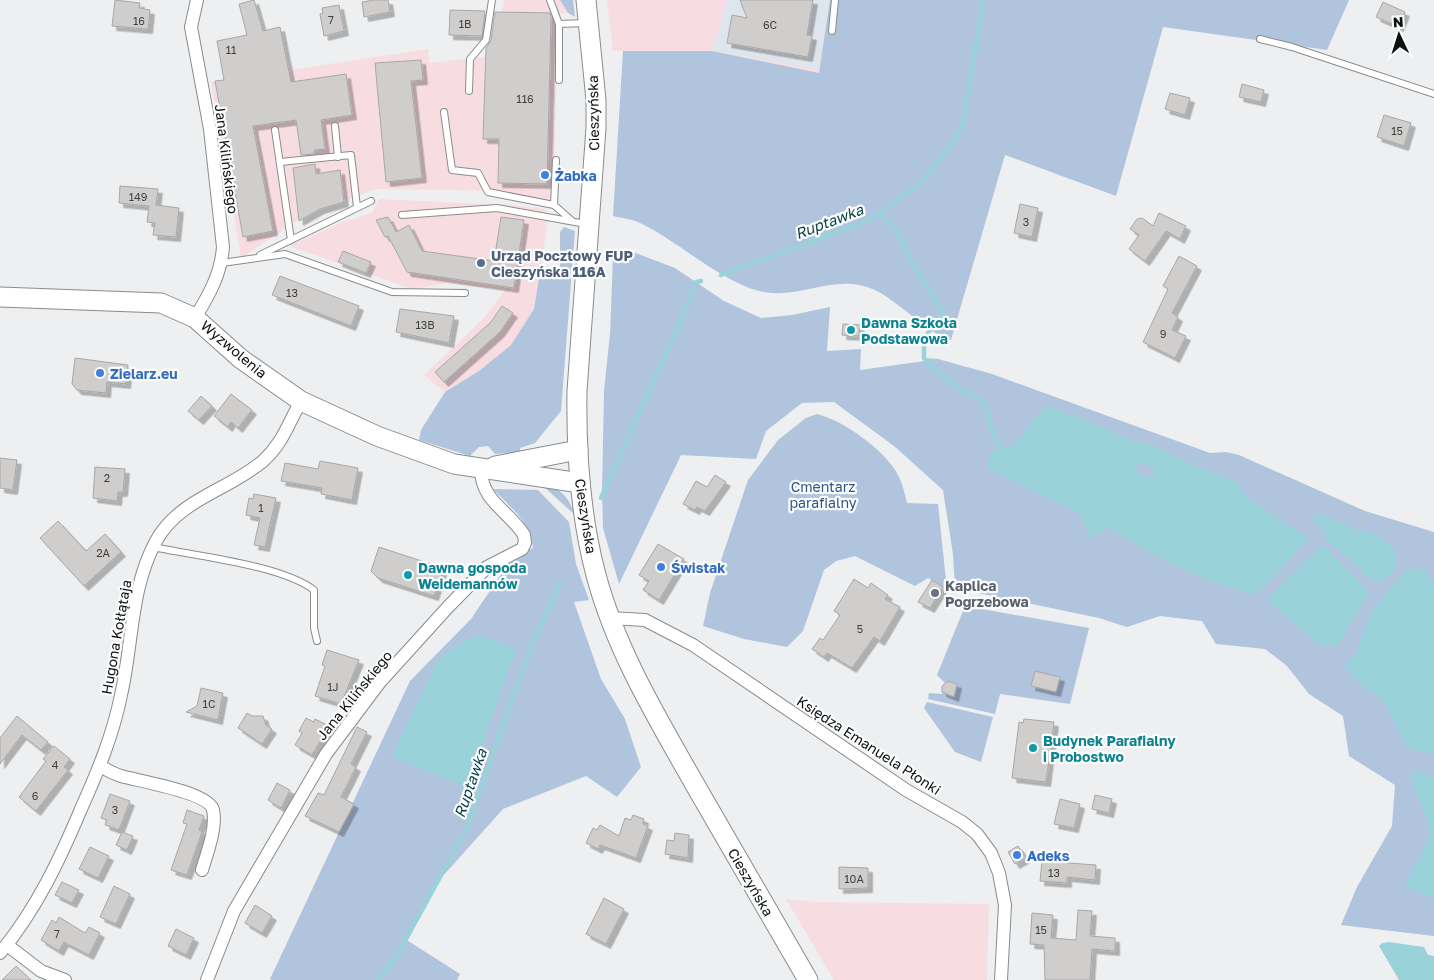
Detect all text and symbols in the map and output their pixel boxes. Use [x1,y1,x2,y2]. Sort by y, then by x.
north arrow [1374,10,1424,60]
house number: 7 [328,13,334,26]
text: N [1392,13,1404,30]
house number: 16 [133,14,145,27]
house number: 1B [459,17,471,30]
house number: 6C [763,18,777,31]
house number: 11 [226,43,236,56]
street label: Cieszyńska [584,75,602,151]
house number: 116 [516,92,534,105]
street label: Jana Kilińskiego [212,103,242,215]
house number: 15 [1391,124,1403,137]
place label: Żabka [555,167,597,184]
marker: Żabka [539,169,551,181]
house number: 149 [129,190,147,203]
water label: Ruptawka [792,200,866,242]
house number: 3 [1023,215,1029,228]
place label: Urząd Pocztowy FUP Cieszyńska 116A [491,247,633,280]
marker: Urząd Pocztowy FUP Cieszyńska 116A [475,257,487,269]
house number: 13 [286,286,298,299]
place label: Dawna Szkoła Podstawowa [861,314,957,347]
street label: Wyzwolenia [198,316,270,382]
house number: 13B [415,318,435,331]
marker: Dawna Szkoła Podstawowa [845,324,857,336]
house number: 9 [1160,327,1166,340]
place label: Zielarz.eu [110,365,178,382]
marker: Zielarz.eu [94,367,106,379]
house number: 2 [104,471,110,484]
street label: Cieszyńska [572,477,600,555]
park label: Cmentarz parafialny [789,478,857,511]
house number: 1 [258,501,264,514]
house number: 2A [96,546,111,559]
place label: Dawna gospoda Weidemannów [418,559,526,592]
place label: Świstak [671,559,725,576]
marker: Świstak [655,561,667,573]
marker: Dawna gospoda Weidemannów [402,569,414,581]
place label: Kaplica Pogrzebowa [945,577,1029,610]
street label: Hugona Kołłątaja [98,578,134,696]
marker: Kaplica Pogrzebowa [929,587,941,599]
house number: 5 [857,622,863,635]
street label: Jana Kilińskiego [313,647,395,743]
house number: 1J [327,680,339,693]
street label: Księdza Emanuela Płonki [794,692,944,798]
house number: 1C [203,697,215,710]
place label: Budynek Parafialny i Probostwo [1043,732,1176,765]
marker: Budynek Parafialny i Probostwo [1027,742,1039,754]
water label: Ruptawka [450,746,490,820]
house number: 4 [52,758,59,771]
house number: 6 [32,789,39,802]
house number: 3 [112,803,118,816]
street label: Cieszyńska [725,845,777,919]
place label: Adeks [1027,847,1070,864]
marker: Adeks [1011,849,1023,861]
house number: 13 [1048,866,1060,879]
house number: 10A [844,872,864,885]
house number: 15 [1035,923,1047,936]
house number: 7 [54,927,60,940]

